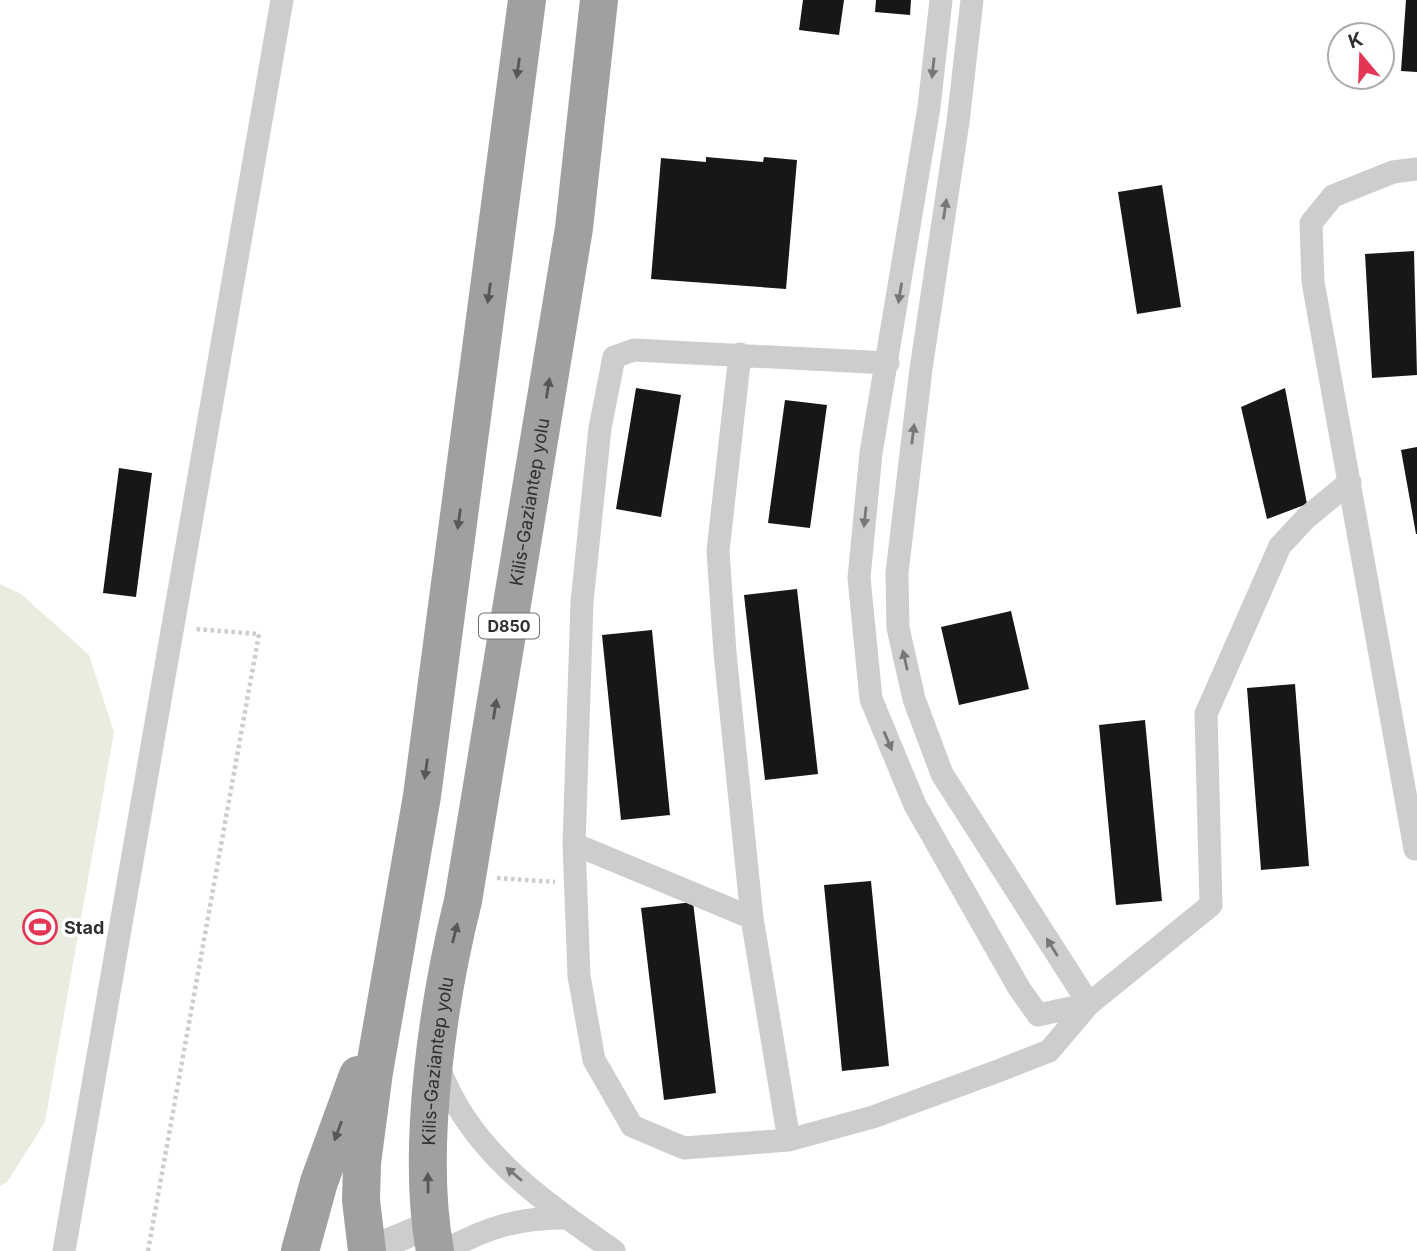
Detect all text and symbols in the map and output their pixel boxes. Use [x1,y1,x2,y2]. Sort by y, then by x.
north arrow [1326,21,1396,91]
text: K [1345,27,1366,53]
one-way arrow [513,57,524,79]
one-way arrow [928,57,939,79]
one-way arrow [940,197,951,219]
one-way arrow [483,282,494,304]
one-way arrow [894,282,905,304]
one-way arrow [543,377,554,399]
street label: Kilis-Gaziantep yolu [505,416,553,587]
one-way arrow [908,423,919,445]
one-way arrow [859,507,870,529]
one-way arrow [453,508,464,530]
road number: D850 [479,614,539,638]
one-way arrow [899,648,910,670]
one-way arrow [490,698,501,720]
one-way arrow [883,730,894,751]
one-way arrow [420,758,431,780]
sports icon: Stad [21,908,59,946]
place label: Stad [64,917,104,938]
one-way arrow [450,922,461,944]
one-way arrow [1046,937,1059,956]
street label: Kilis-Gaziantep yolu [418,975,457,1146]
one-way arrow [332,1120,343,1141]
one-way arrow [506,1167,523,1182]
one-way arrow [422,1172,434,1194]

